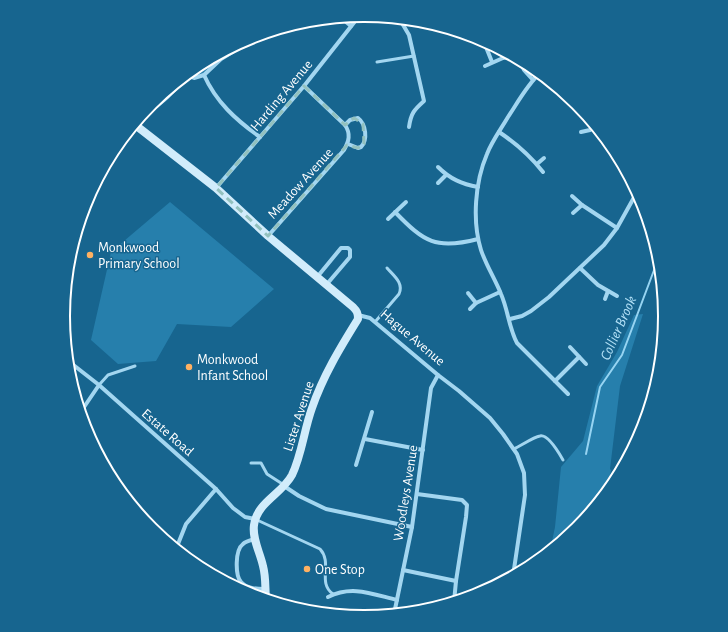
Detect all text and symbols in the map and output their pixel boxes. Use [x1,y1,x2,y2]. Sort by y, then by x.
street label: Harding Avenue [248,57,315,134]
street label: Meadow Avenue [265,145,336,222]
place label: Monkwood Primary School [98,241,180,271]
marker: Monkwood Primary School [85,250,95,260]
water label: Collier Brook [598,294,639,363]
street label: Hague Avenue [377,307,447,369]
place label: Monkwood Infant School [197,353,268,383]
marker: Monkwood Infant School [184,362,194,372]
street label: Lister Avenue [281,380,317,453]
street label: Estate Road [139,407,196,459]
street label: Woodleys Avenue [391,444,420,542]
place label: One Stop [315,563,365,577]
marker: One Stop [302,564,312,574]

